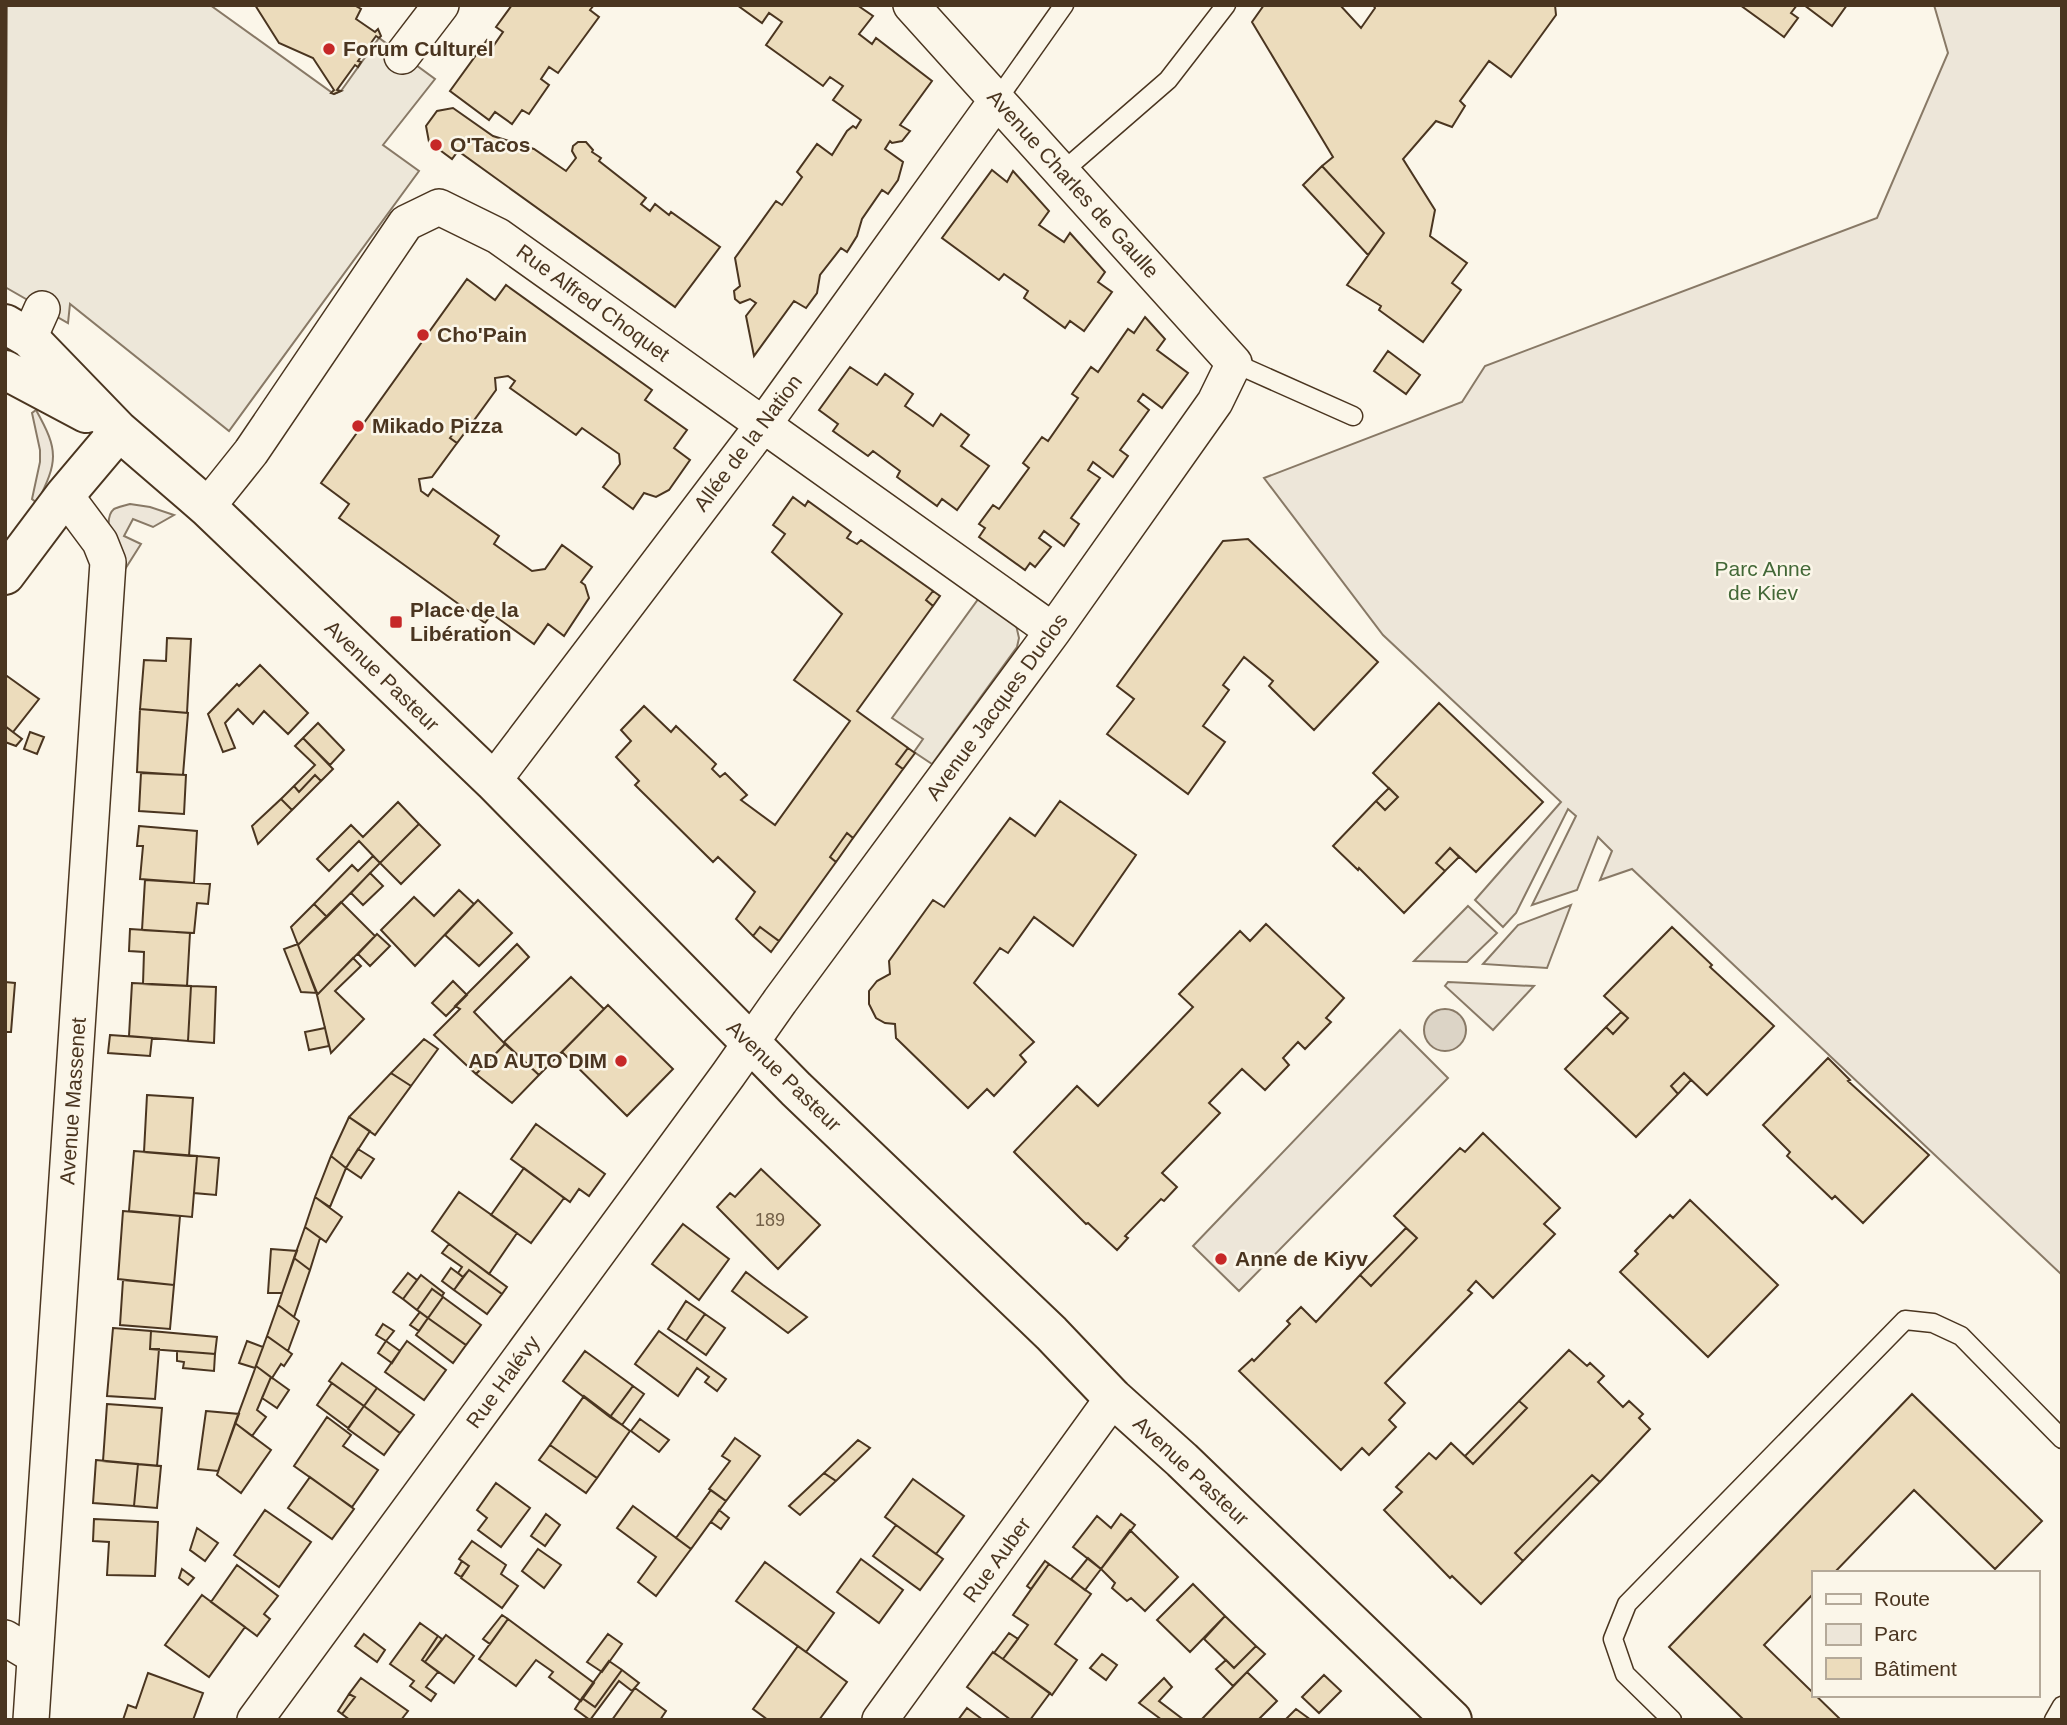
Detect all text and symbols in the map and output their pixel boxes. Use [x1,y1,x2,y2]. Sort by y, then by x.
place label: Forum Culturel [343,37,494,60]
marker: Forum Culturel [321,41,337,57]
street label: Avenue Charles de Gaulle [983,85,1164,282]
place label: O'Tacos [450,133,530,156]
marker: O'Tacos [428,137,444,153]
street label: Rue Alfred Choquet [512,239,674,366]
place label: Cho'Pain [437,323,527,346]
marker: Cho'Pain [415,327,431,343]
street label: Allée de la Nation [689,370,806,515]
place label: Mikado Pizza [372,414,503,437]
marker: Mikado Pizza [350,418,366,434]
park label: Parc Anne de Kiev [1715,557,1811,604]
place label: Place de la Libération [410,598,519,645]
street label: Avenue Jacques Duclos [921,609,1072,804]
marker: Place de la Libération [388,614,404,630]
street label: Avenue Pasteur [321,616,444,736]
street label: Avenue Massenet [55,1016,90,1185]
street label: Avenue Pasteur [723,1016,846,1136]
place label: AD AUTO DIM [468,1049,607,1072]
marker: AD AUTO DIM [613,1053,629,1069]
house number: 189 [755,1210,785,1230]
place label: Anne de Kiyv [1235,1247,1368,1270]
marker: Anne de Kiyv [1213,1251,1229,1267]
street label: Rue Halévy [461,1331,544,1432]
street label: Avenue Pasteur [1129,1411,1254,1530]
street label: Rue Auber [958,1513,1035,1607]
legend [1812,1571,2039,1697]
text: Route [1874,1587,1930,1610]
text: Parc [1874,1622,1917,1645]
text: Bâtiment [1874,1657,1957,1680]

